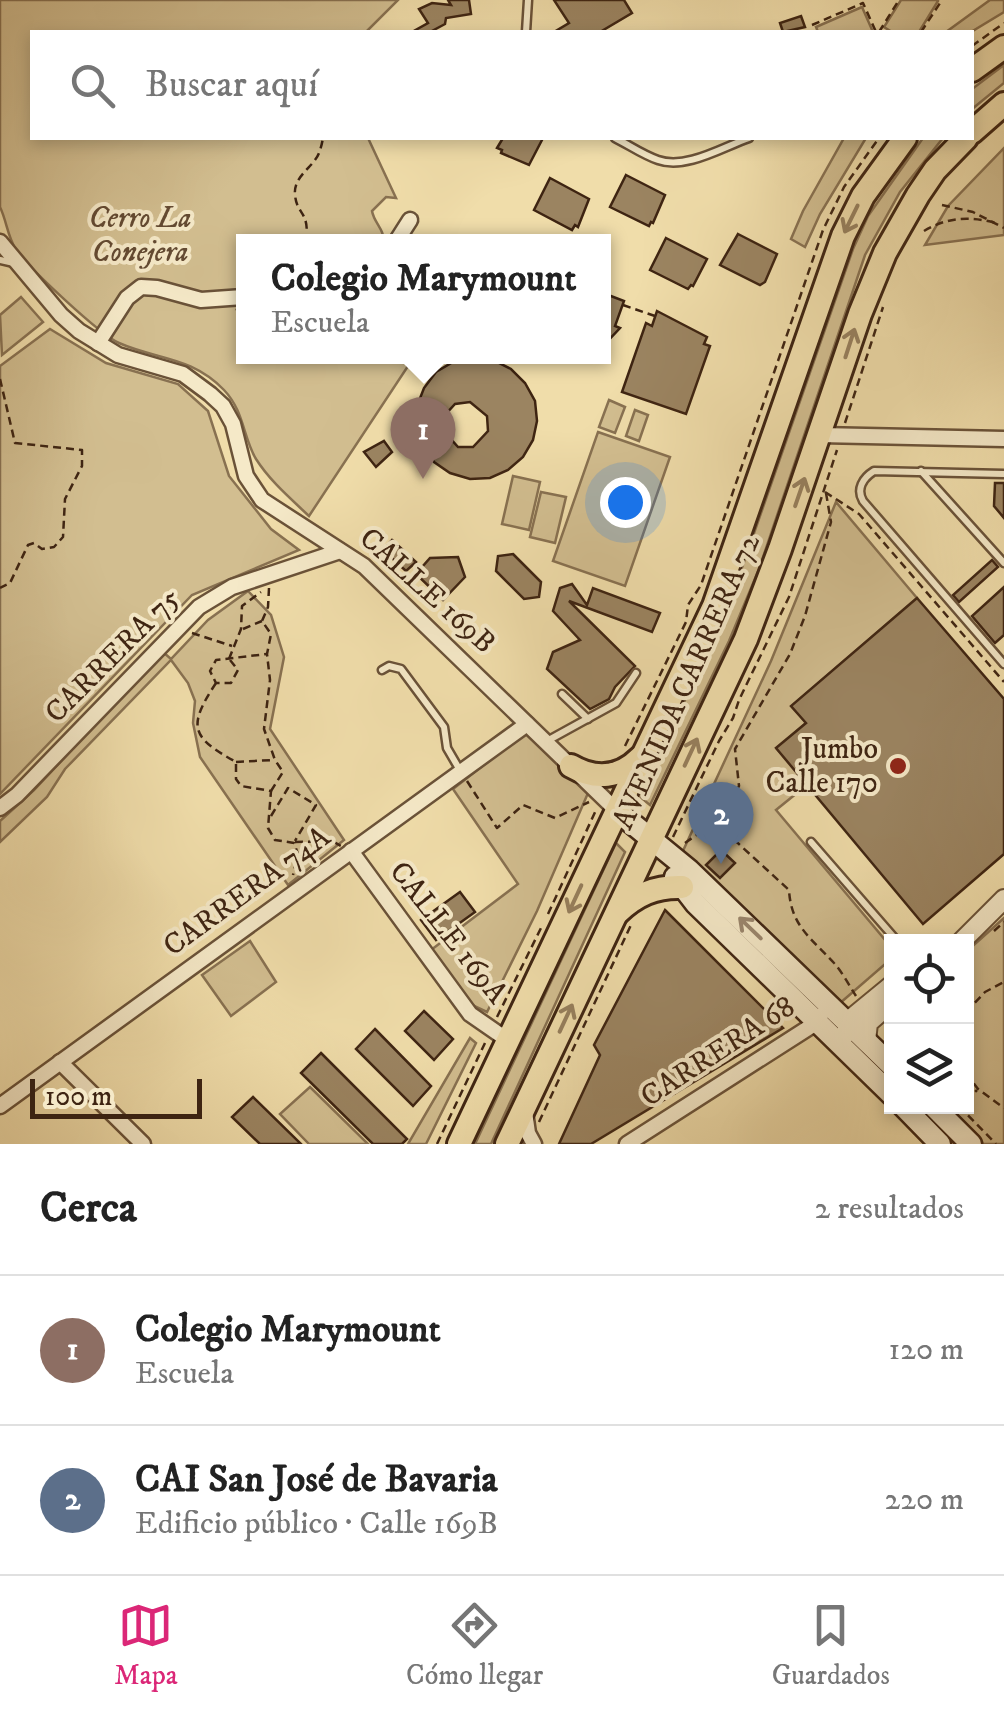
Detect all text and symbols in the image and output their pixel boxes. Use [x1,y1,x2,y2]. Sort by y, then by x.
search box [30,30,974,140]
icon: search [65,58,120,113]
text: Buscar aquí [145,61,318,109]
park label: Cerro La Conejera [88,200,192,271]
one-way arrow [841,203,860,233]
popup [236,234,611,364]
text: Colegio Marymount [271,255,576,303]
text: Escuela [271,303,370,343]
one-way arrow [843,327,861,359]
pin: 1 [390,396,456,479]
your location [600,477,651,528]
one-way arrow [792,478,810,509]
street label: CALLE 169B [351,520,503,662]
street label: AVENIDA CARRERA 72 [606,529,768,835]
street label: CARRERA 75 [38,581,188,731]
place label: Jumbo Calle 170 [766,731,878,802]
one-way arrow [683,738,702,768]
marker: Jumbo Calle 170 [887,755,909,777]
pin: 2 [688,782,754,864]
street label: CARRERA 74A [156,819,338,965]
street label: CALLE 169A [381,854,516,1012]
one-way arrow [565,883,584,913]
one-way arrow [738,916,762,940]
map controls [884,934,974,1114]
button: locate [884,934,974,1024]
street label: CARRERA 68 [634,988,802,1116]
one-way arrow [558,1004,577,1034]
button: layers [884,1024,974,1114]
scale bar [30,1074,202,1118]
text: 100 m [45,1079,112,1114]
text: Cerca [40,1183,137,1235]
text: 2 resultados [815,1189,964,1229]
text: Colegio Marymount [135,1306,441,1354]
text: 1 [67,1330,78,1370]
text: 120 m [888,1330,964,1370]
text: Escuela [135,1354,234,1394]
text: CAI San José de Bavaria [135,1456,498,1504]
text: 2 [65,1480,80,1520]
text: 220 m [884,1480,964,1520]
text: Edificio público · Calle 169B [135,1504,498,1544]
tab: Mapa [114,1598,178,1693]
tab: Cómo llegar [406,1598,543,1693]
tab: Guardados [772,1598,890,1693]

